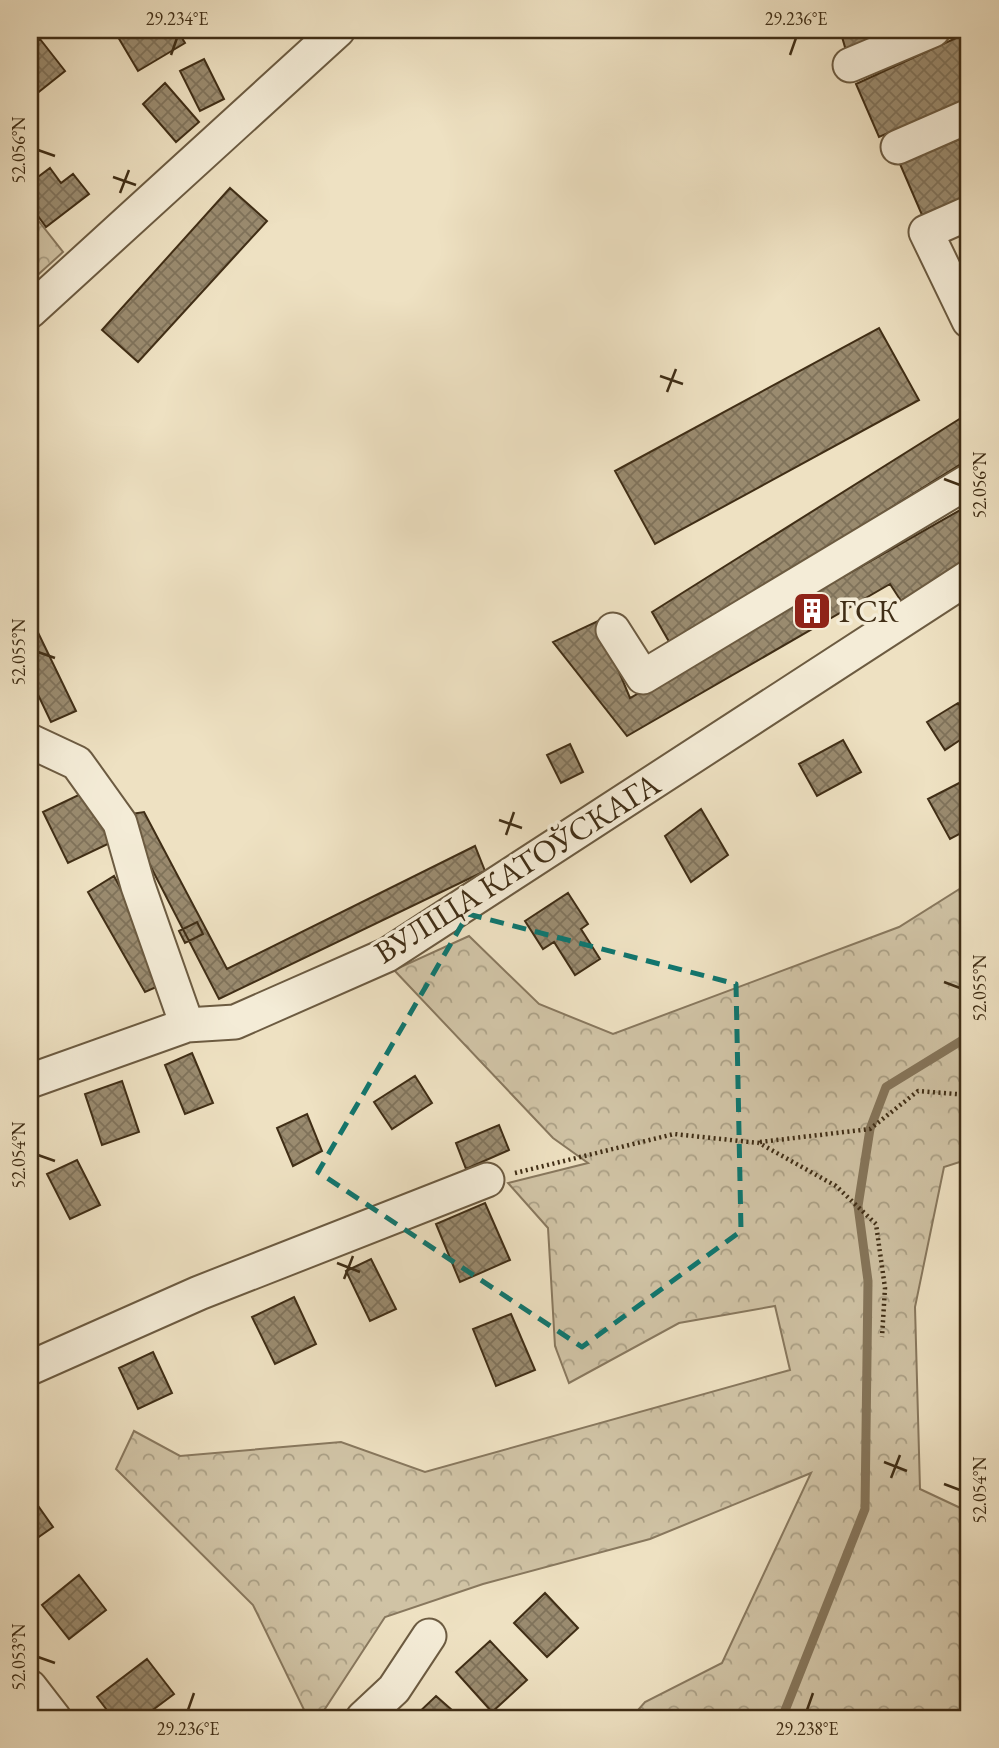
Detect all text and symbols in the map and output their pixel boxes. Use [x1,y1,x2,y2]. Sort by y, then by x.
text: 29.234°E [146,7,208,30]
text: 29.236°E [765,7,827,30]
text: 52.056°N [7,116,30,183]
text: 52.056°N [968,451,991,518]
building icon: ГСК [791,590,833,632]
place label: ГСК [839,590,900,632]
text: 52.055°N [7,618,30,685]
street label: ВУЛІЦА КАТОЎСКАГА [366,762,669,973]
text: 52.055°N [968,954,991,1021]
text: 52.054°N [7,1121,30,1188]
text: 52.054°N [968,1456,991,1523]
text: 52.053°N [7,1623,30,1690]
text: 29.236°E [157,1717,219,1740]
text: 29.238°E [776,1717,838,1740]

